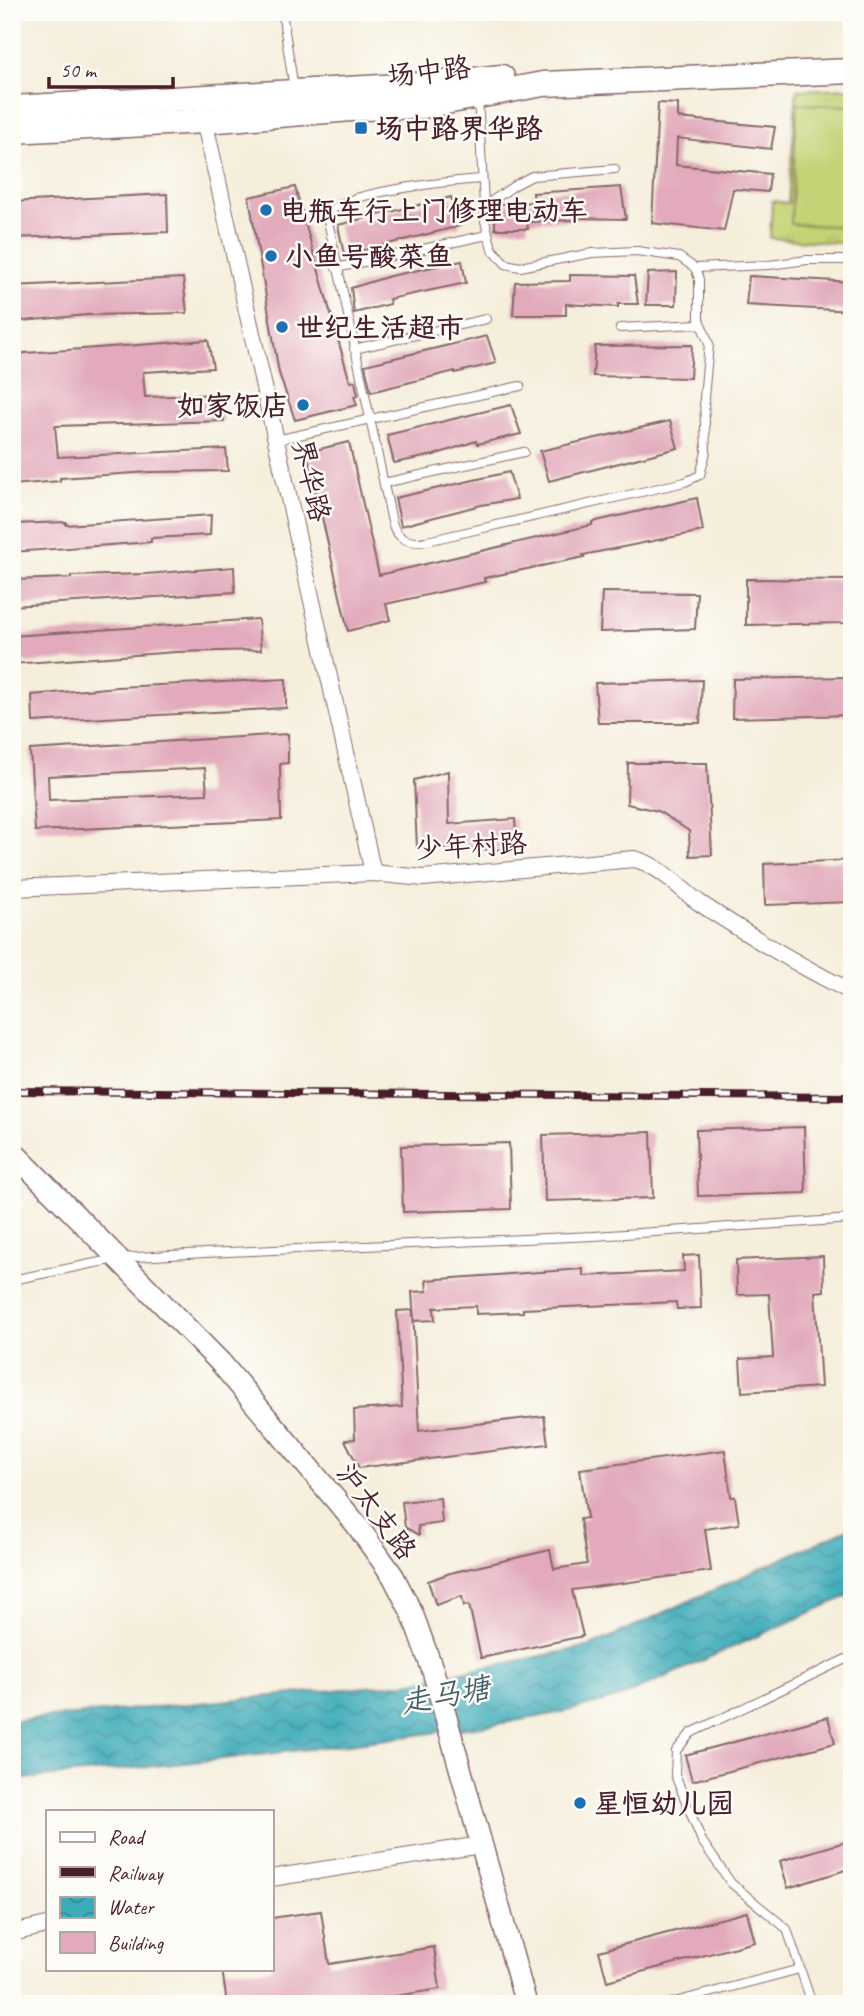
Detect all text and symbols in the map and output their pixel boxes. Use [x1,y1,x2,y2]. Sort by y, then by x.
scale bar [49,46,173,90]
street label: 场中路 [385,49,473,94]
text: 50 m [60,57,98,83]
place label: 场中路界华路 [375,111,543,146]
marker: 场中路界华路 [353,120,369,136]
place label: 电瓶车行上门修理电动车 [280,193,588,228]
marker: 电瓶车行上门修理电动车 [258,202,274,218]
place label: 小鱼号酸菜鱼 [285,239,453,274]
marker: 小鱼号酸菜鱼 [263,248,279,264]
place label: 世纪生活超市 [296,310,464,345]
marker: 世纪生活超市 [274,319,290,335]
place label: 如家饭店 [177,388,289,423]
marker: 如家饭店 [295,397,311,413]
street label: 界华路 [285,435,338,525]
street label: 少年村路 [414,825,528,866]
street label: 沪太支路 [329,1456,424,1567]
water label: 走马塘 [397,1668,496,1722]
place label: 星恒幼儿园 [594,1786,734,1821]
marker: 星恒幼儿园 [572,1795,588,1811]
legend [46,1810,273,1970]
text: Road [108,1824,147,1850]
text: Railway [108,1860,164,1886]
text: Water [108,1894,155,1920]
text: Building [108,1930,165,1956]

